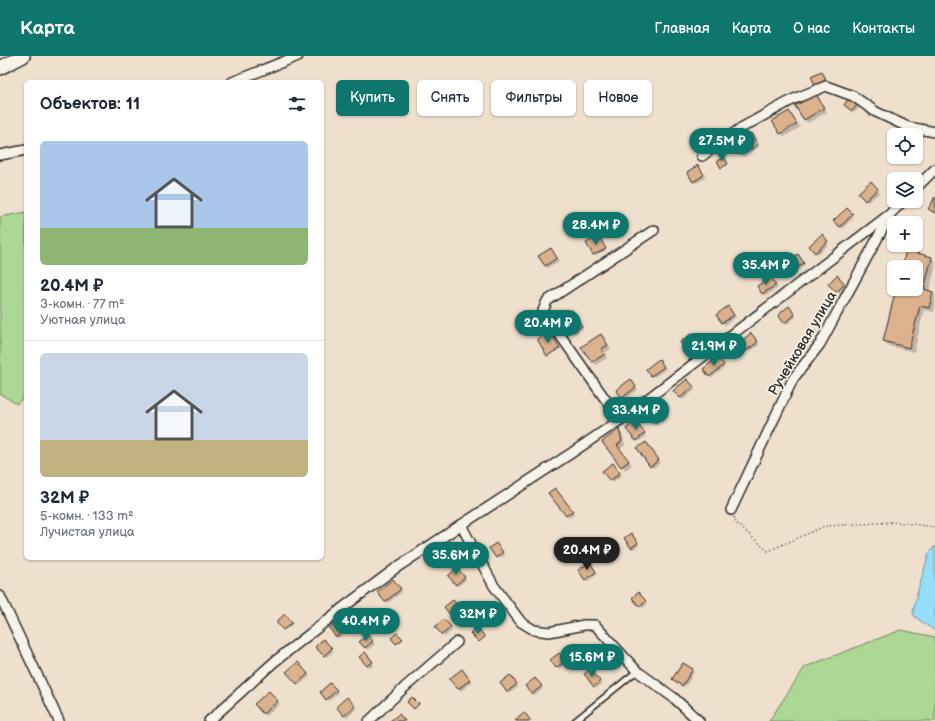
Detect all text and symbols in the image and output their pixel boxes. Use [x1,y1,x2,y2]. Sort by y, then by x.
text: Карта [20,17,74,40]
text: Главная [655,20,710,37]
text: Карта [732,20,771,37]
text: О нас [793,20,830,37]
text: Контакты [852,20,915,37]
chip: Купить [336,80,409,116]
chip: Снять [417,80,483,116]
chip: Фильтры [491,80,576,116]
chip: Новое [584,80,652,116]
icon: filters [286,93,308,115]
text: Объектов: 11 [40,94,140,114]
pin: 27.5M ₽ [685,128,759,162]
map controls [887,128,923,296]
button: locate [887,128,923,164]
text: 27.5M ₽ [698,133,746,149]
icon: home [138,167,210,239]
button: layers [887,172,923,208]
pin: 28.4M ₽ [559,212,633,246]
button: + [887,216,923,252]
text: 28.4M ₽ [572,217,620,233]
pin: 35.4M ₽ [729,252,803,286]
text: 35.4M ₽ [742,257,790,273]
button: − [887,260,923,296]
text: 20.4M ₽ [40,276,103,296]
street label: Ручейковая улица [765,287,841,399]
text: 3-комн. · 77 m² [40,296,125,312]
pin: 20.4M ₽ [511,310,585,344]
text: Уютная улица [40,312,126,328]
text: 20.4M ₽ [524,315,572,331]
pin: 21.9M ₽ [677,333,751,367]
text: 21.9M ₽ [691,338,737,354]
icon: home [138,379,210,451]
pin: 33.4M ₽ [599,397,673,431]
text: 33.4M ₽ [612,402,660,418]
text: 32M ₽ [40,488,89,508]
text: 5-комн. · 133 m² [40,508,134,524]
text: Лучистая улица [40,524,135,540]
pin: 20.4M ₽ [550,537,624,571]
pin: 35.6M ₽ [419,542,493,576]
text: 20.4M ₽ [563,542,611,558]
text: 35.6M ₽ [432,547,480,563]
pin: 32M ₽ [450,601,506,635]
text: 32M ₽ [459,606,497,622]
pin: 40.4M ₽ [329,608,403,642]
text: 40.4M ₽ [342,613,390,629]
pin: 15.6M ₽ [555,644,629,678]
text: 15.6M ₽ [569,649,615,665]

